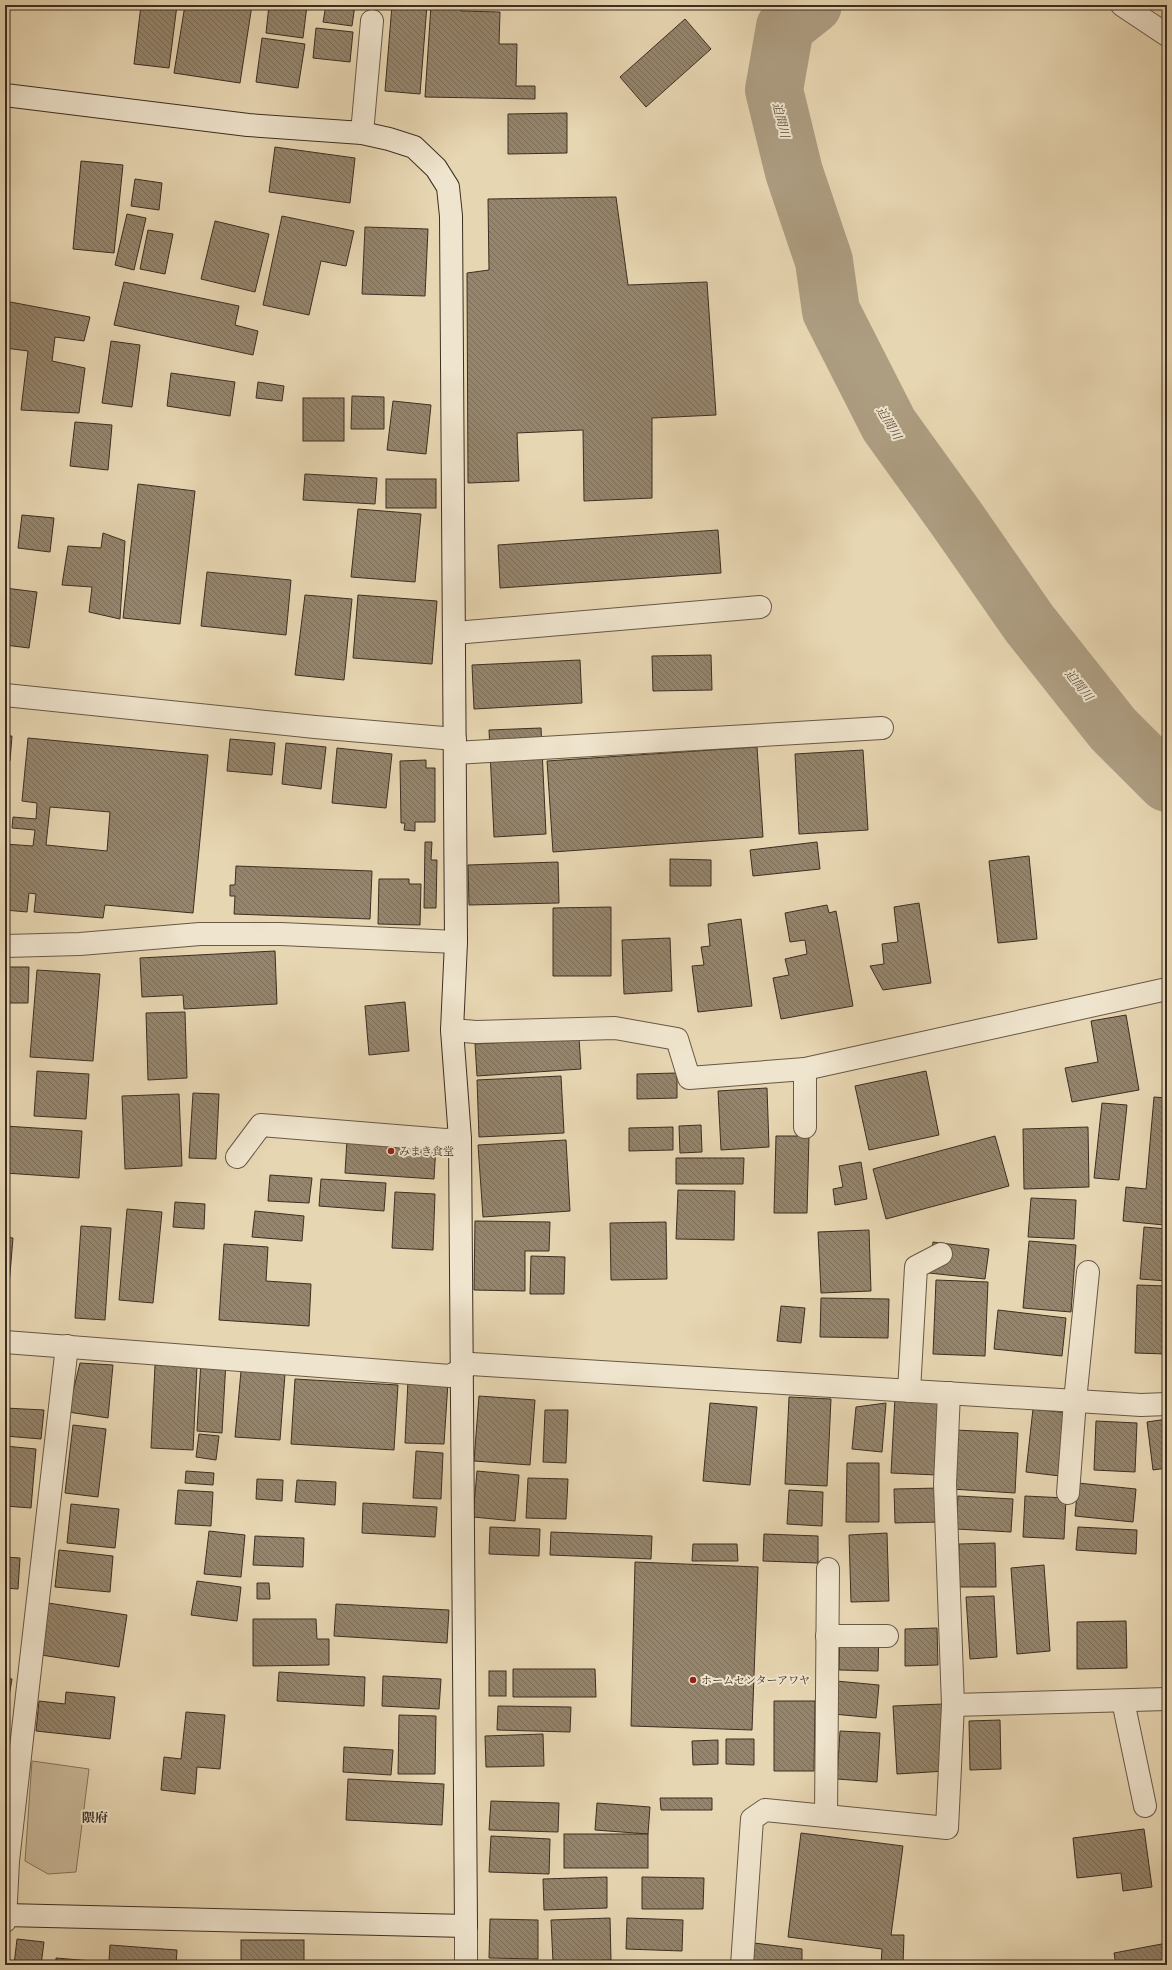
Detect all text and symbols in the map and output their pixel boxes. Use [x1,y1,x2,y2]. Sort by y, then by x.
water label: 迫間川 [769,101,794,141]
water label: 迫間川 [873,403,906,444]
water label: 迫間川 [1061,666,1098,706]
place label: みまき食堂 [399,1144,454,1159]
marker: みまき食堂 [386,1146,396,1156]
place label: ホームセンターアワヤ [701,1673,810,1688]
marker: ホームセンターアワヤ [688,1675,698,1685]
district label: 隈府 [82,1809,108,1826]

